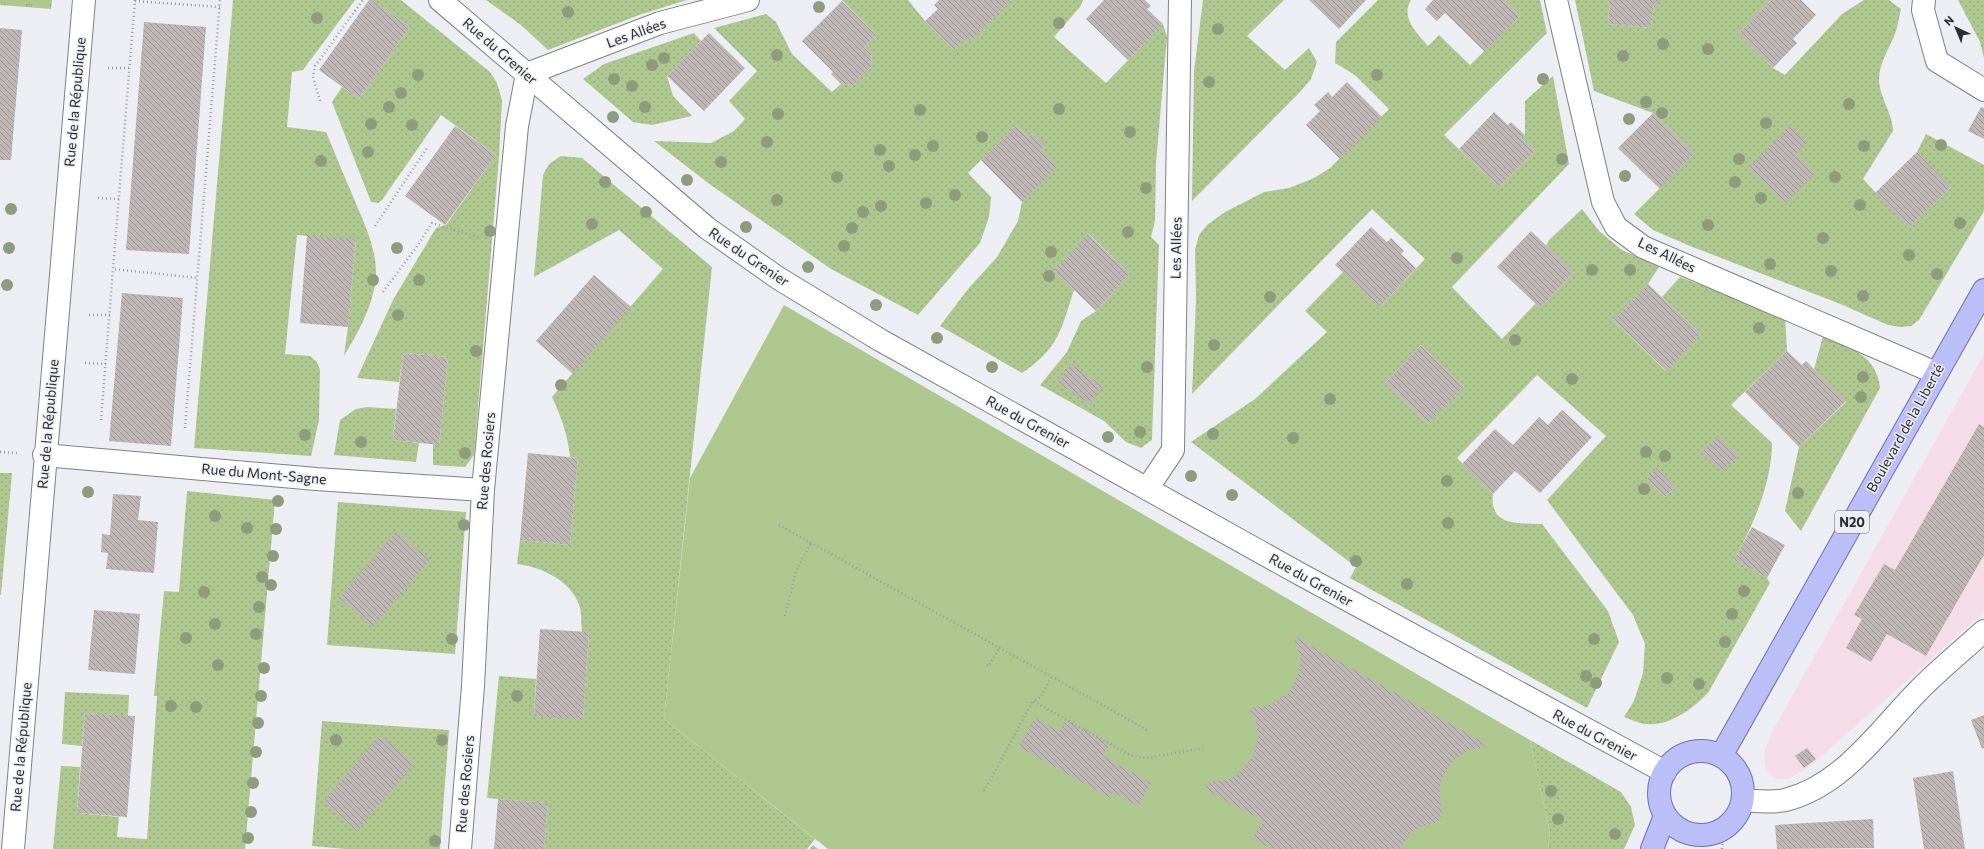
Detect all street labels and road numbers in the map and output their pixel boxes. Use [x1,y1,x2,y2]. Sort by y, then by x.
street label: Rue du Grenier [460,14,541,88]
street label: Les Allées [604,14,668,51]
street label: Rue de la République [60,36,89,168]
street label: Les Allées [1166,217,1185,279]
street label: Rue du Grenier [706,223,793,290]
street label: Les Allées [1635,233,1699,276]
street label: Rue de la République [33,358,62,490]
street label: Boulevard de la Liberté [1862,361,1947,495]
street label: Rue du Grenier [983,391,1074,452]
street label: Rue des Rosiers [473,411,498,510]
street label: Rue du Mont-Sagne [201,460,327,487]
road number: N20 [1835,511,1869,533]
street label: Rue du Grenier [1266,549,1357,610]
street label: Rue de la République [6,681,35,813]
street label: Rue du Grenier [1550,705,1641,764]
street label: Rue des Rosiers [452,734,477,833]

